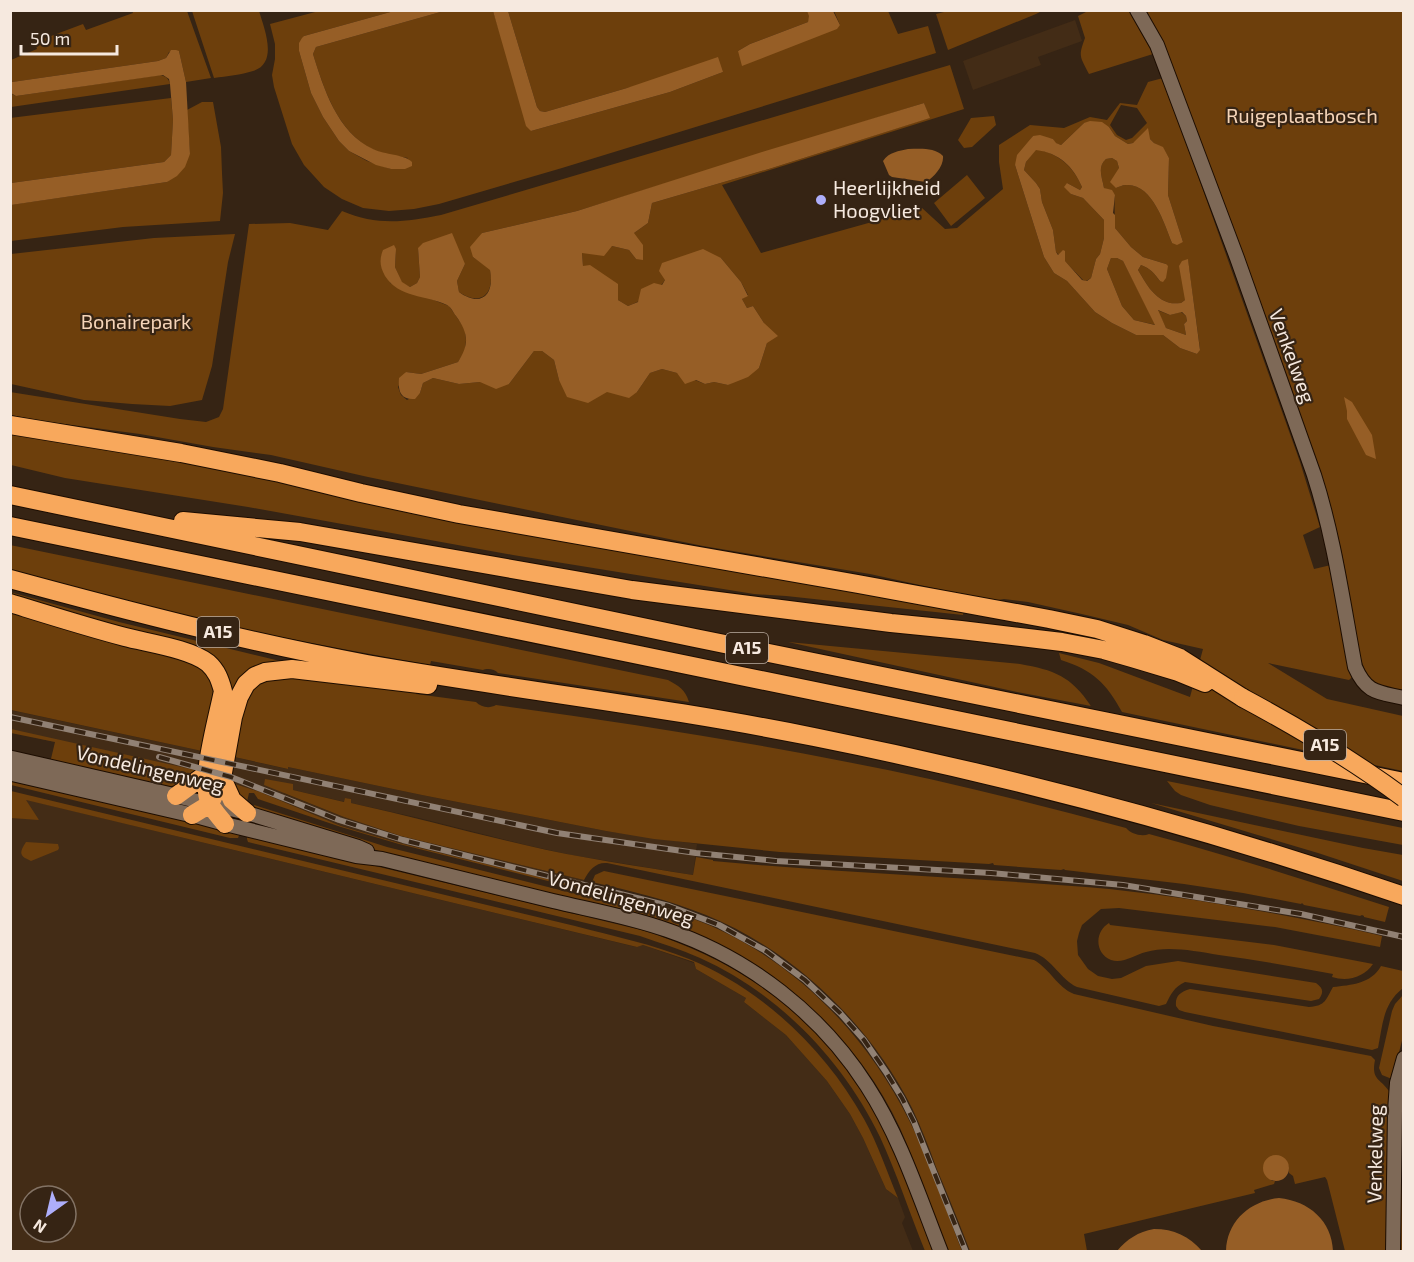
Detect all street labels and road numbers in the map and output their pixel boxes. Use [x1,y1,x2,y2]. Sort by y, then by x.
street label: Venkelweg [1265,305,1321,406]
road number: A15 [197,617,239,647]
road number: A15 [726,633,768,663]
road number: A15 [1304,730,1346,760]
street label: Vondelingenweg [74,739,226,797]
street label: Vondelingenweg [545,865,697,929]
street label: Venkelweg [1361,1105,1387,1203]

